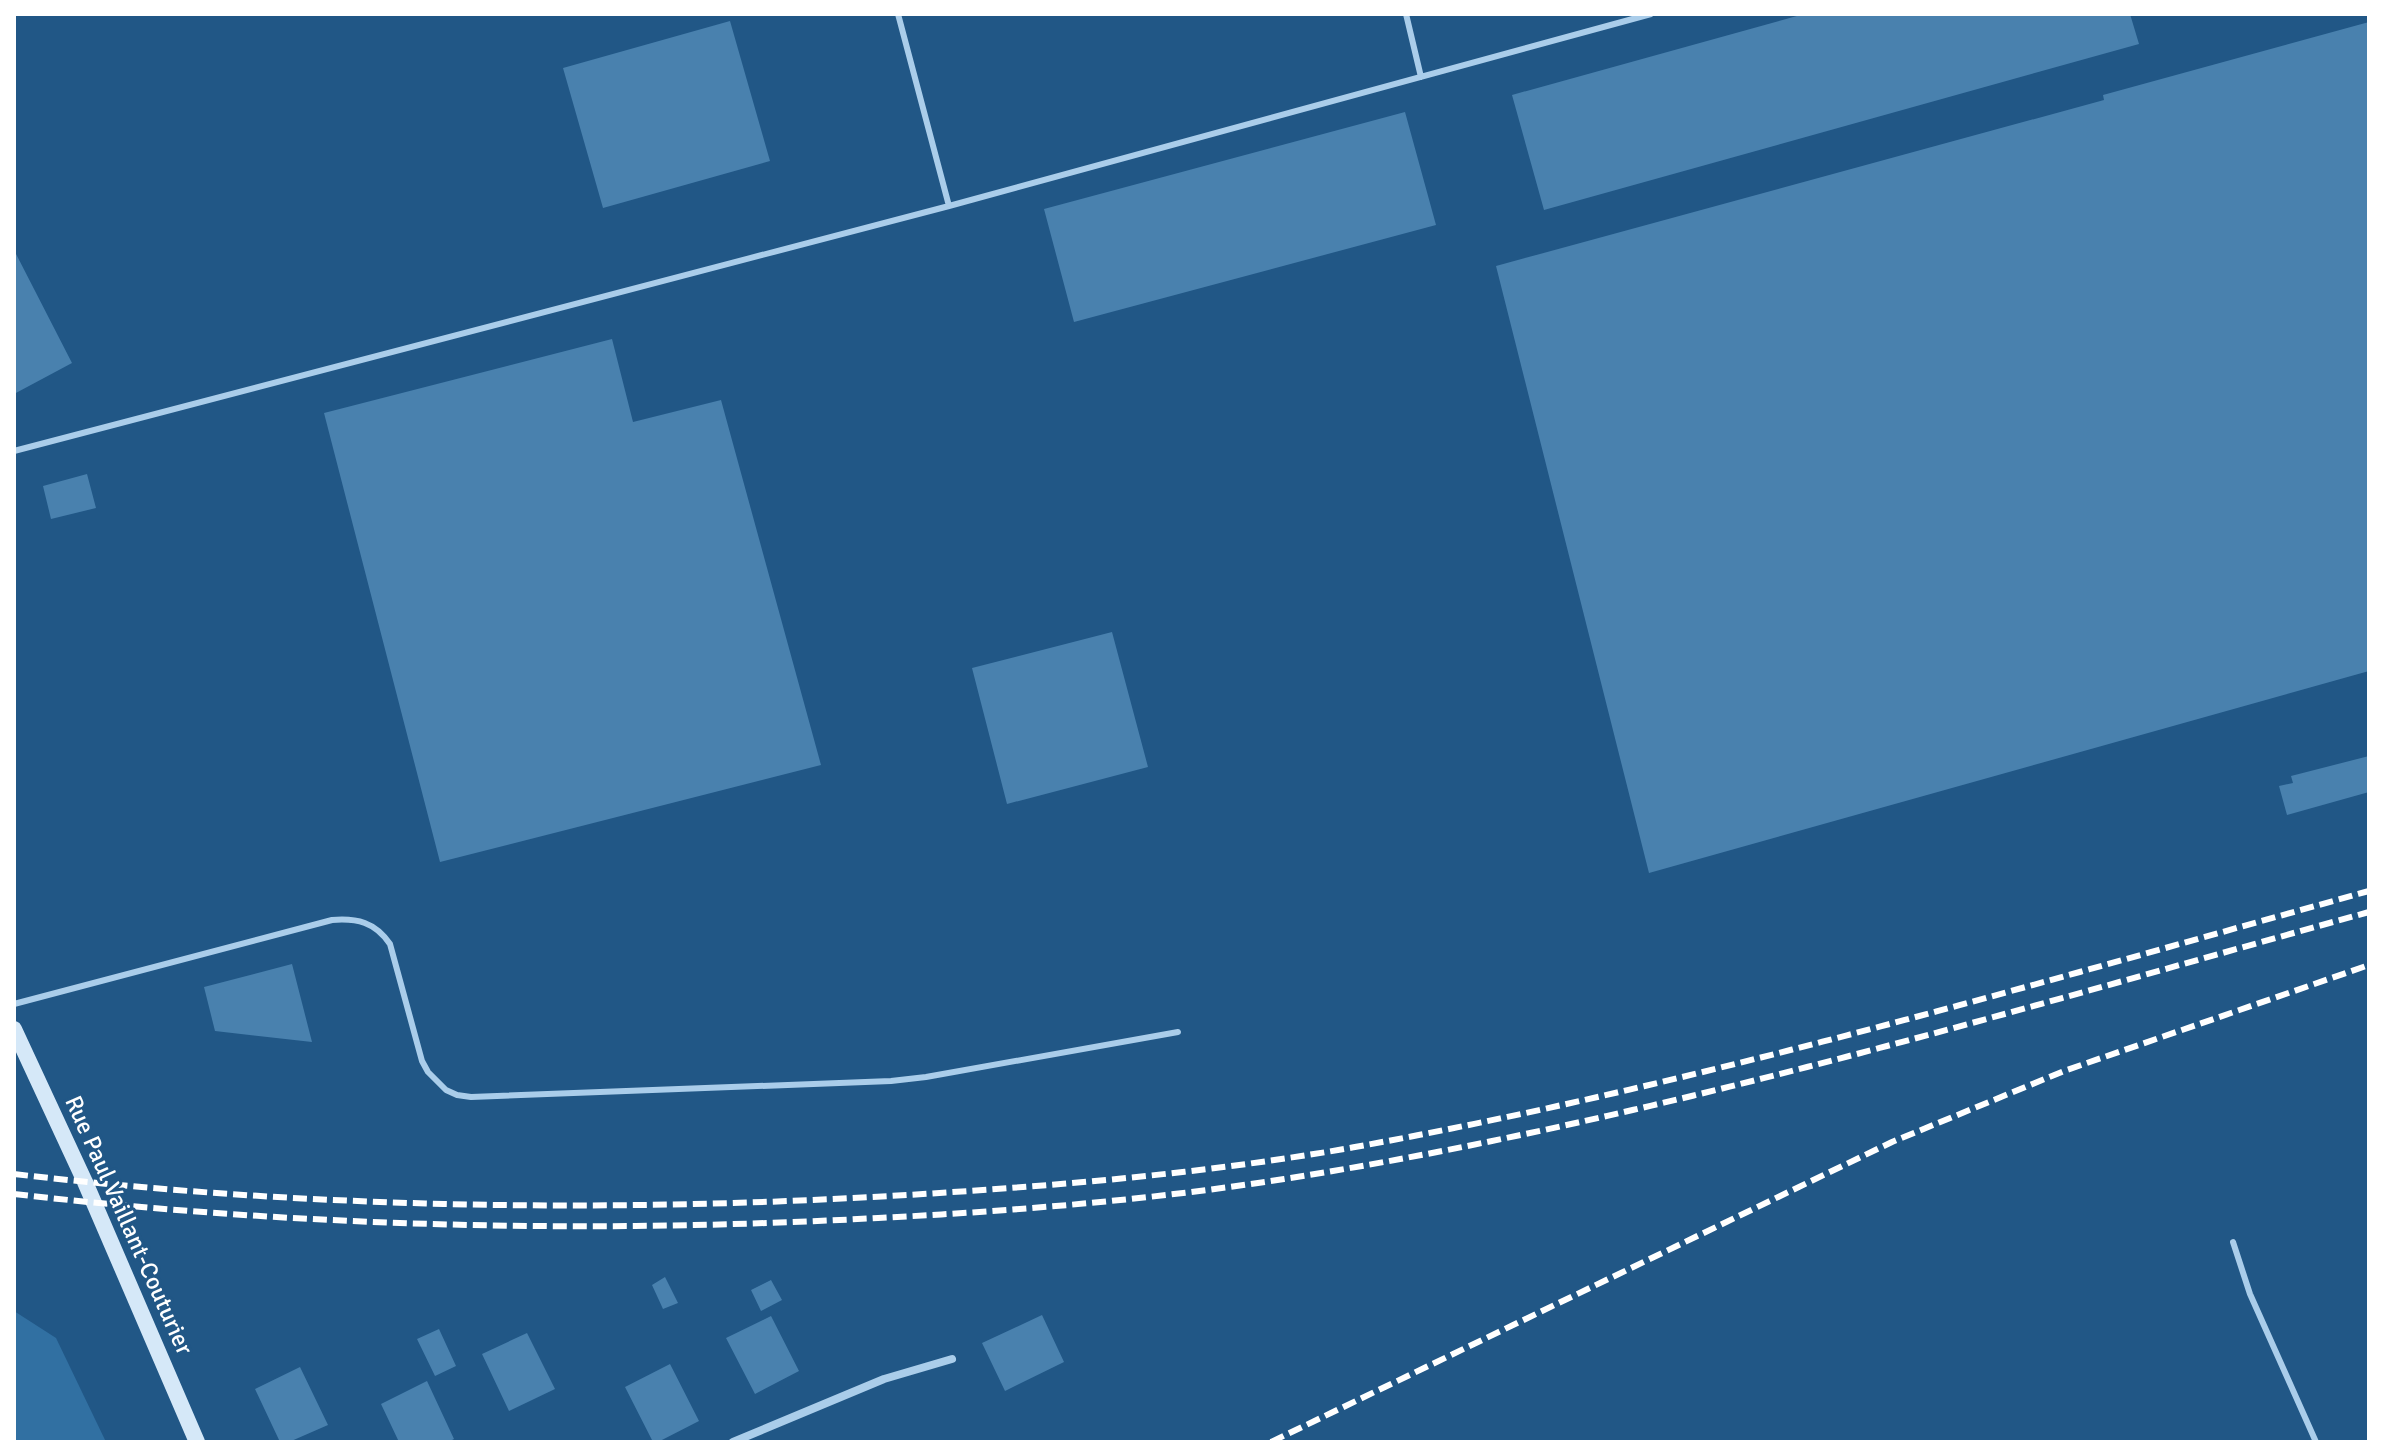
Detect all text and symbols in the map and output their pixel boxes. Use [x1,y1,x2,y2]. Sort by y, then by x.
street label: Rue Paul Vaillant-Couturier [58,1091,200,1359]

